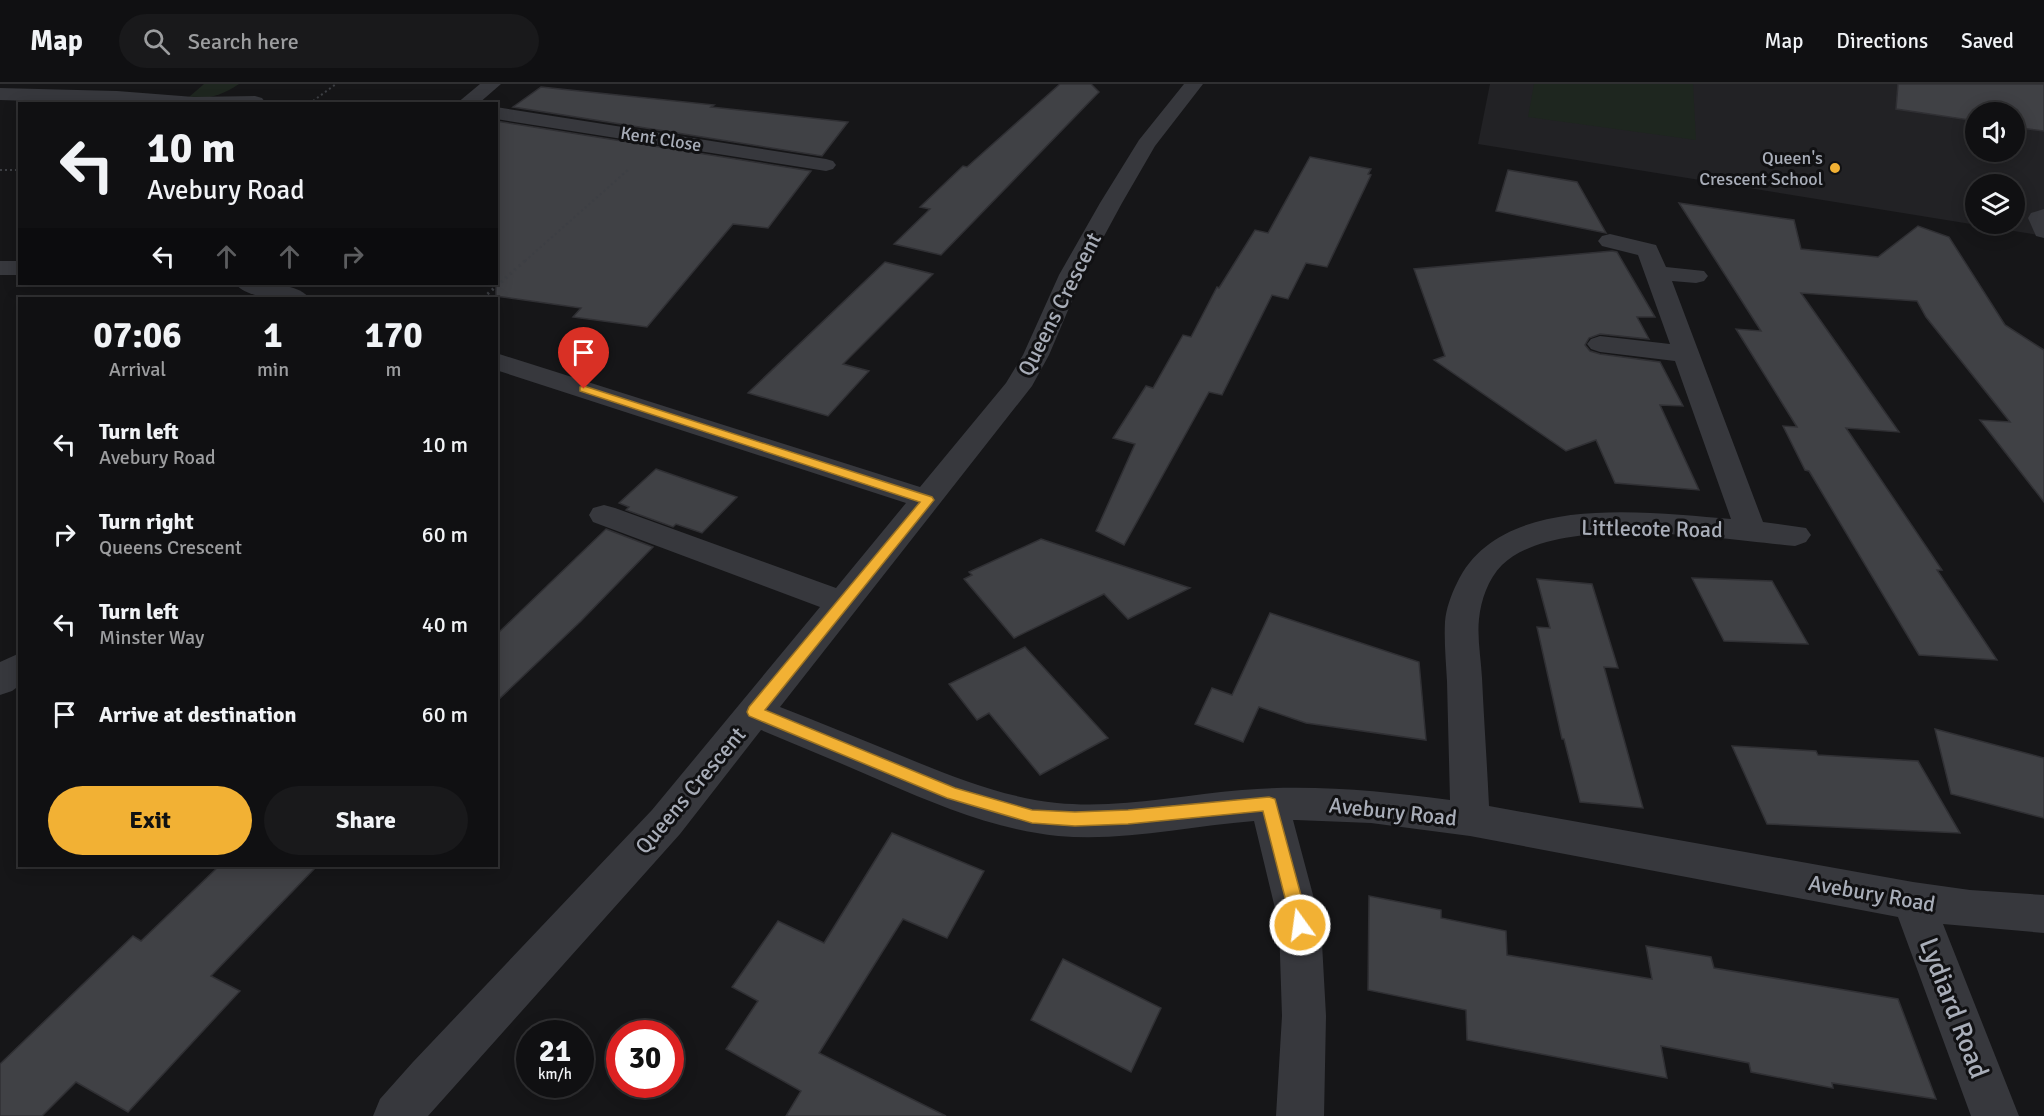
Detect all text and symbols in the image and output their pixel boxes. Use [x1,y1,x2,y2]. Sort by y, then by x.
search box [119,14,539,68]
text: Map [30,24,83,58]
icon: search [140,25,173,58]
text: Search here [188,28,299,55]
text: Map [1765,28,1803,54]
text: Directions [1836,28,1928,54]
text: Saved [1961,28,2014,54]
map controls [1965,102,2025,234]
button: sound [1965,102,2025,162]
street label: Kent Close [619,122,703,156]
text: 10 m [147,123,236,174]
icon: left [48,126,126,204]
place label: Queen's Crescent School [1699,147,1823,190]
marker: Queen's Crescent School [1828,161,1842,175]
text: Avebury Road [147,174,305,207]
button: layers [1965,174,2025,234]
street label: Queens Crescent [1012,228,1107,380]
icon: left [147,240,180,273]
icon: ahead [210,240,243,273]
icon: ahead [273,240,306,273]
icon: right [336,240,369,273]
text: 07:06 [93,313,182,358]
text: 1 [263,313,283,358]
text: 170 [364,313,423,358]
pin [558,327,609,389]
icon: arrive [567,336,600,369]
text: Arrival [109,357,166,382]
text: min [257,357,289,382]
text: m [386,357,402,382]
text: Turn left [99,418,179,445]
icon: left [48,428,81,461]
text: 10 m [422,431,468,458]
text: Avebury Road [99,445,216,470]
text: Turn right [99,508,194,535]
street label: Littlecote Road [1581,514,1723,543]
icon: right [48,518,81,551]
text: 60 m [422,521,468,548]
text: Queens Crescent [99,535,242,560]
text: Turn left [99,598,179,625]
icon: left [48,608,81,641]
text: 40 m [422,611,468,638]
text: Minster Way [99,625,204,650]
icon: arrive [48,698,81,731]
text: Arrive at destination [99,701,296,728]
text: 60 m [422,701,468,728]
street label: Queens Crescent [629,721,751,859]
button: Exit [48,786,252,855]
button: Share [264,786,468,855]
street label: Avebury Road [1328,791,1458,832]
street label: Avebury Road [1806,869,1937,918]
position arrow [1268,893,1332,957]
street label: Lydiard Road [1912,933,1995,1083]
speed limit sign: 30 [606,1020,684,1098]
text: 21 [539,1033,571,1070]
text: km/h [538,1065,572,1083]

